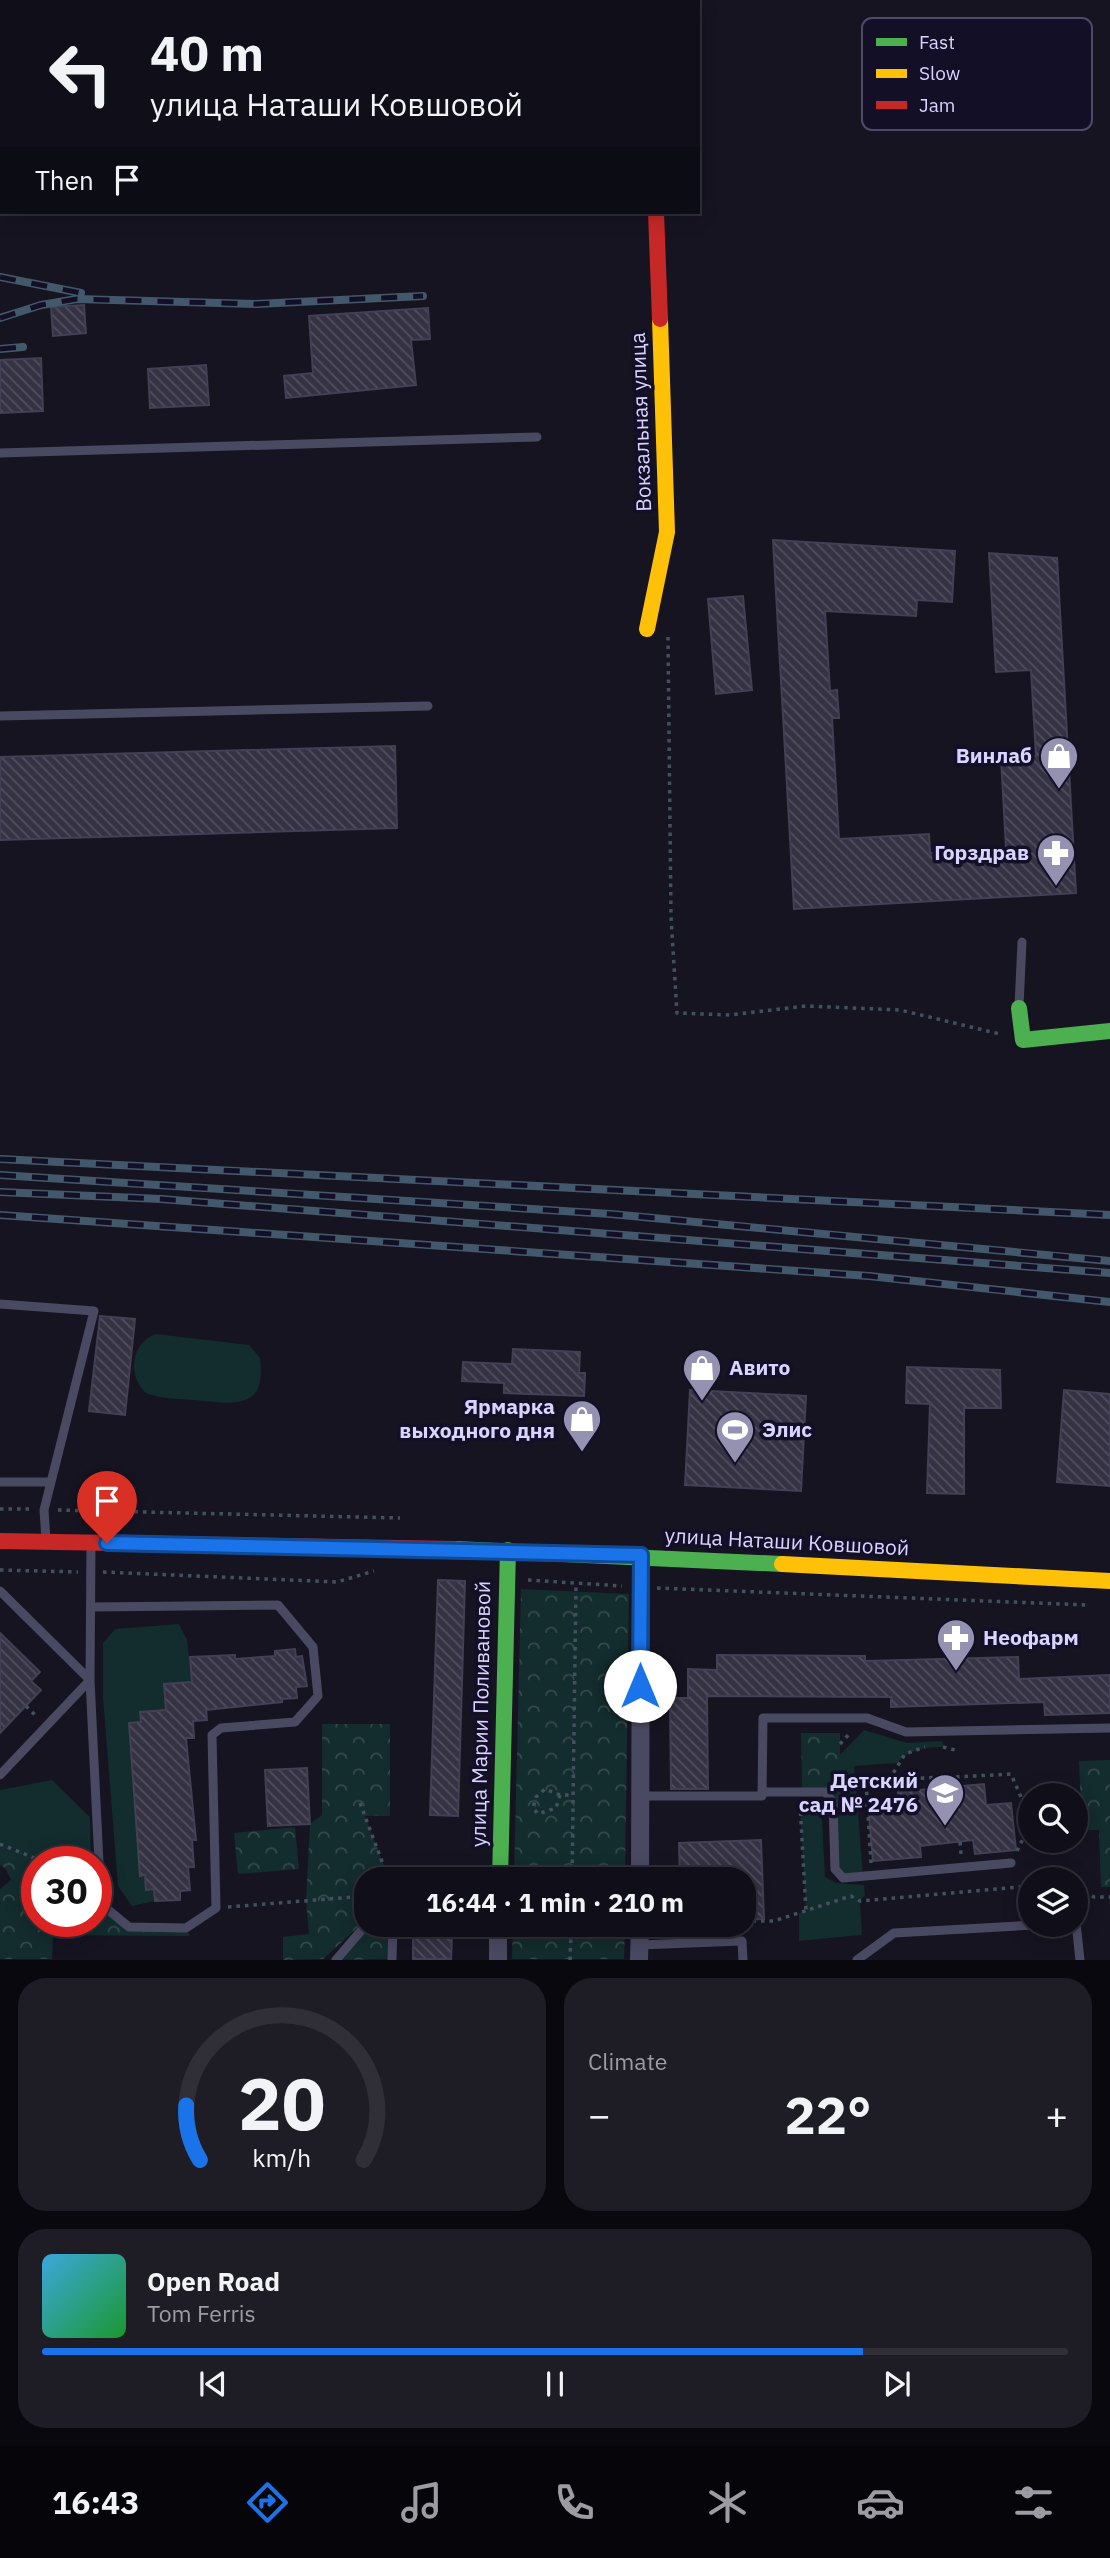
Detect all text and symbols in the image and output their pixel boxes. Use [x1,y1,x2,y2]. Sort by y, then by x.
legend [862,18,1092,130]
text: 40 m [150,21,264,84]
icon: left [35,28,126,119]
text: Fast [919,30,955,54]
text: Slow [919,61,960,85]
text: улица Наташи Ковшовой [150,83,523,125]
text: Jam [919,93,955,117]
icon: arrive [108,161,146,199]
text: Then [35,163,94,197]
street label: Вокзальная улица [623,332,657,512]
shop icon: Винлаб [1038,735,1080,790]
place label: Винлаб [956,741,1032,769]
pharmacy icon: Горздрав [1035,832,1077,887]
place label: Горздрав [934,838,1029,866]
shop icon: Авито [681,1347,723,1402]
place label: Авито [729,1353,791,1381]
place label: Ярмарка выходного дня [399,1392,555,1444]
shop icon: Ярмарка выходного дня [561,1398,603,1453]
sports icon: Элис [714,1409,756,1464]
place label: Элис [762,1415,812,1443]
pin [77,1471,137,1543]
icon: arrive [88,1482,126,1520]
street label: улица Наташи Ковшовой [664,1521,910,1561]
street label: улица Марии Поливановой [464,1581,496,1847]
pharmacy icon: Неофарм [935,1617,977,1672]
place label: Неофарм [983,1623,1079,1651]
position arrow [603,1649,677,1723]
place label: Детский сад № 2476 [799,1766,918,1818]
school or university icon: Детский сад № 2476 [924,1772,966,1827]
map controls [1018,1783,1088,1937]
button: search [1018,1783,1088,1853]
speed limit sign: 30 [21,1846,112,1937]
button: layers [1018,1867,1088,1937]
text: 16:44 · 1 min · 210 m [426,1885,684,1919]
text: Climate [588,2046,667,2076]
text: 20 [238,2056,326,2151]
text: 22° [785,2081,871,2148]
text: − [588,2090,611,2139]
text: + [1045,2090,1068,2139]
text: km/h [253,2141,311,2174]
text: Open Road [147,2264,280,2298]
text: Tom Ferris [147,2298,256,2328]
icon: previous [194,2365,232,2403]
icon: pause [536,2365,574,2403]
icon: next [878,2365,916,2403]
icon: directions [243,2478,292,2527]
icon: music [397,2478,446,2527]
icon: phone [550,2478,599,2527]
icon: climate [703,2478,752,2527]
icon: car [856,2478,905,2527]
icon: filters [1009,2478,1058,2527]
text: 16:43 [52,2481,139,2523]

